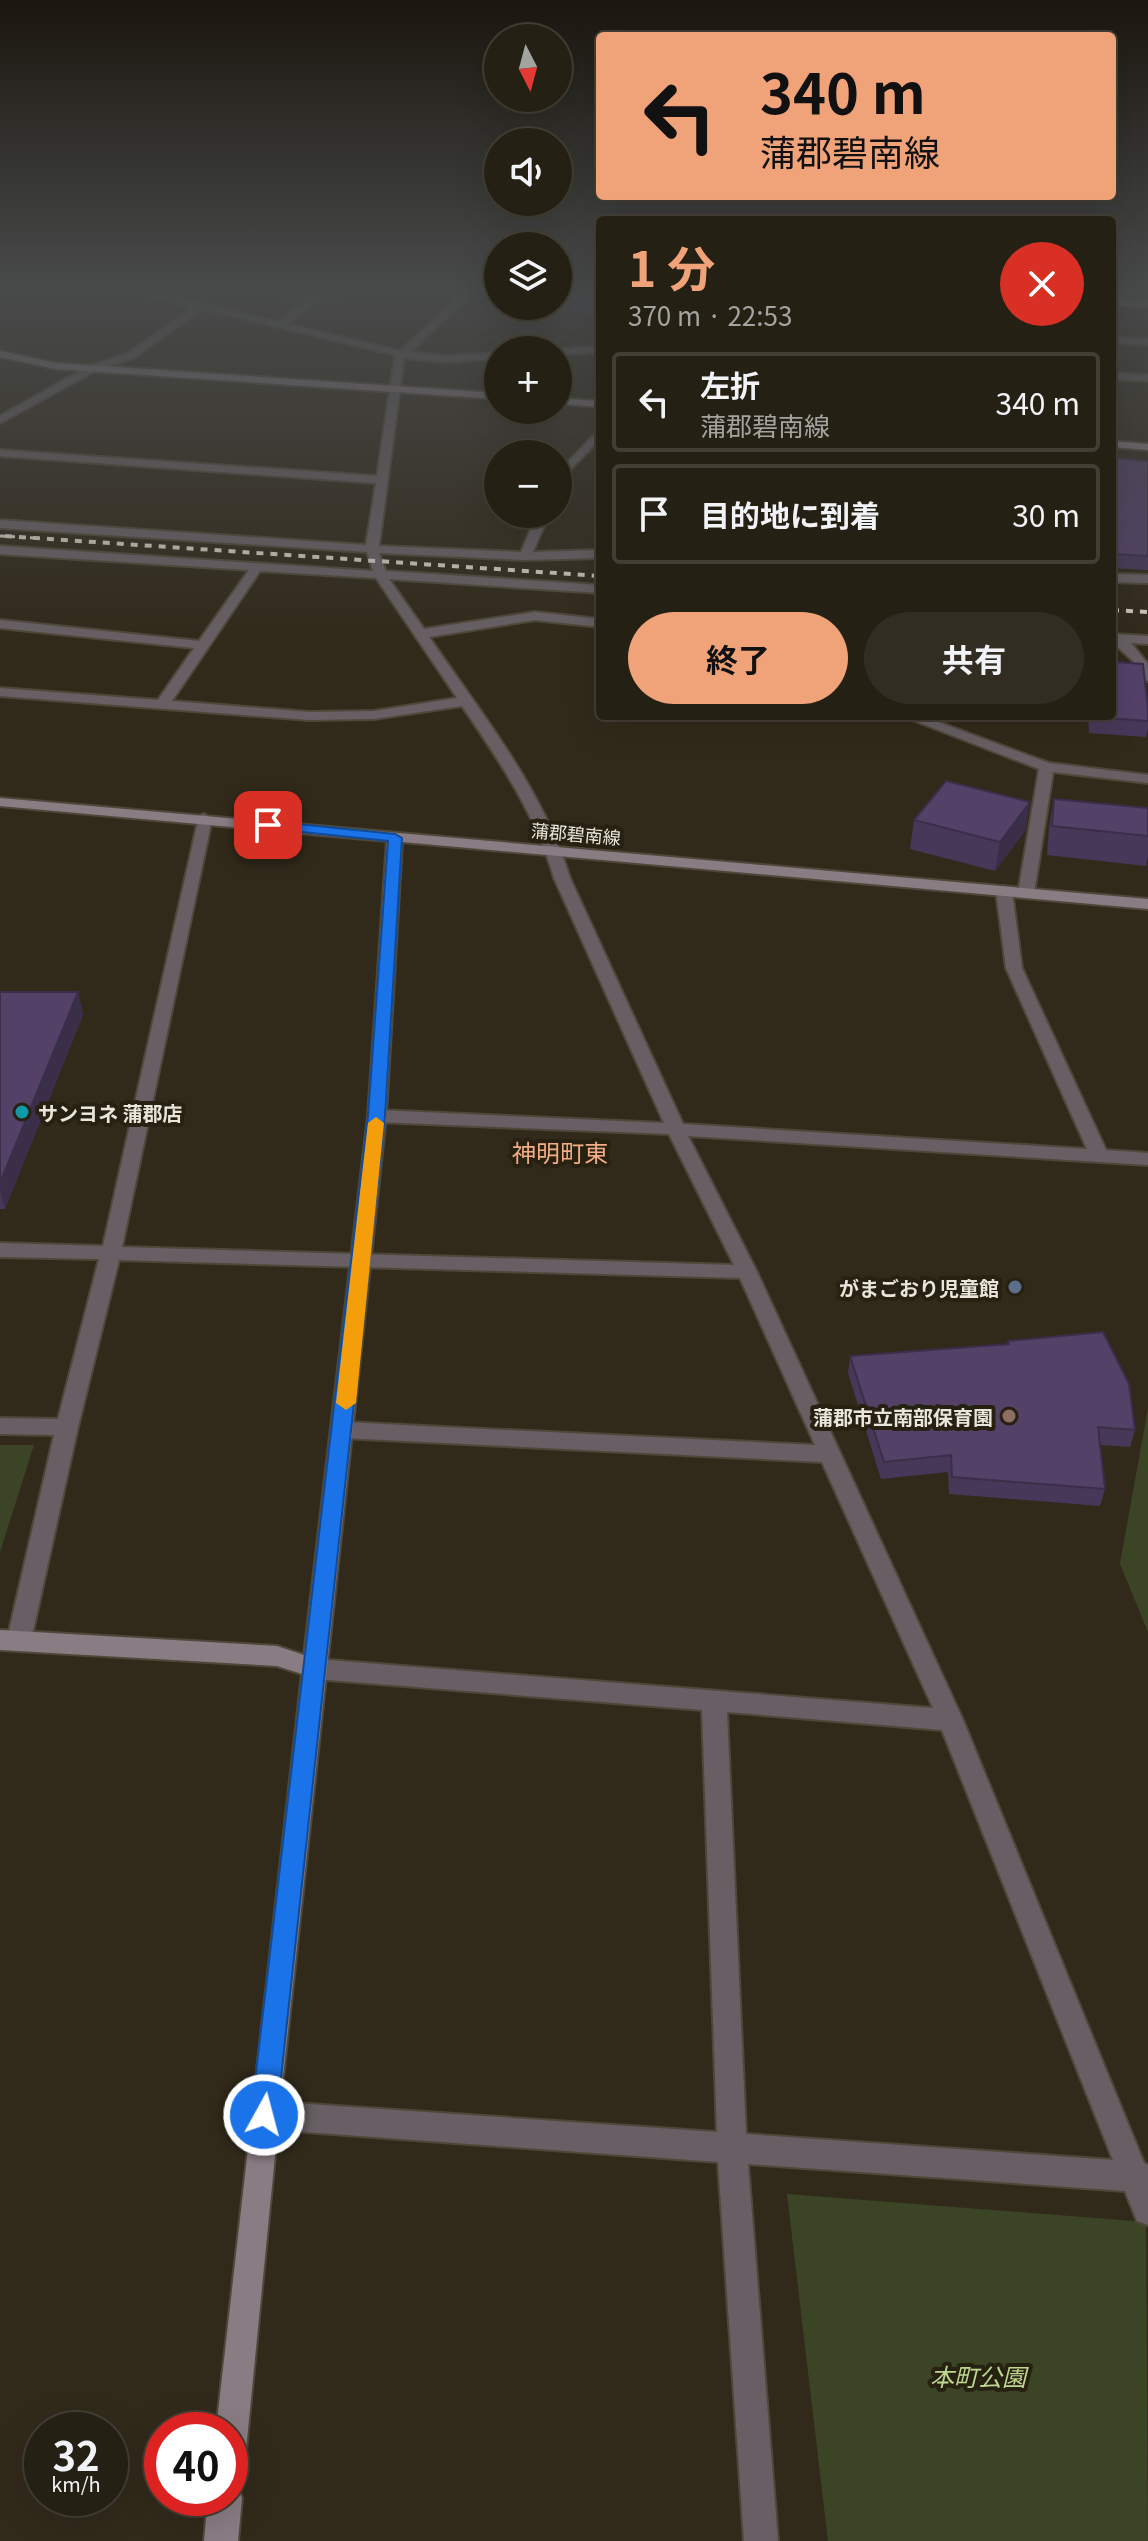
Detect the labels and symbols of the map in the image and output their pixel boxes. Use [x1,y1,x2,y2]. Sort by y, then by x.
north arrow [484,24,572,112]
pin [234,791,302,859]
street label: 蒲郡碧南線 [530,816,622,850]
place label: サンヨネ 蒲郡店 [38,1098,183,1127]
marker: サンヨネ 蒲郡店 [13,1103,31,1121]
district label: 神明町東 [512,1134,608,1169]
place label: がまごおり児童館 [839,1273,999,1302]
marker: がまごおり児童館 [1006,1278,1024,1296]
place label: 蒲郡市立南部保育園 [813,1402,993,1431]
marker: 蒲郡市立南部保育園 [1000,1407,1018,1425]
position arrow [222,2073,306,2157]
park label: 本町公園 [930,2358,1029,2393]
speed limit sign: 40 [144,2412,248,2516]

